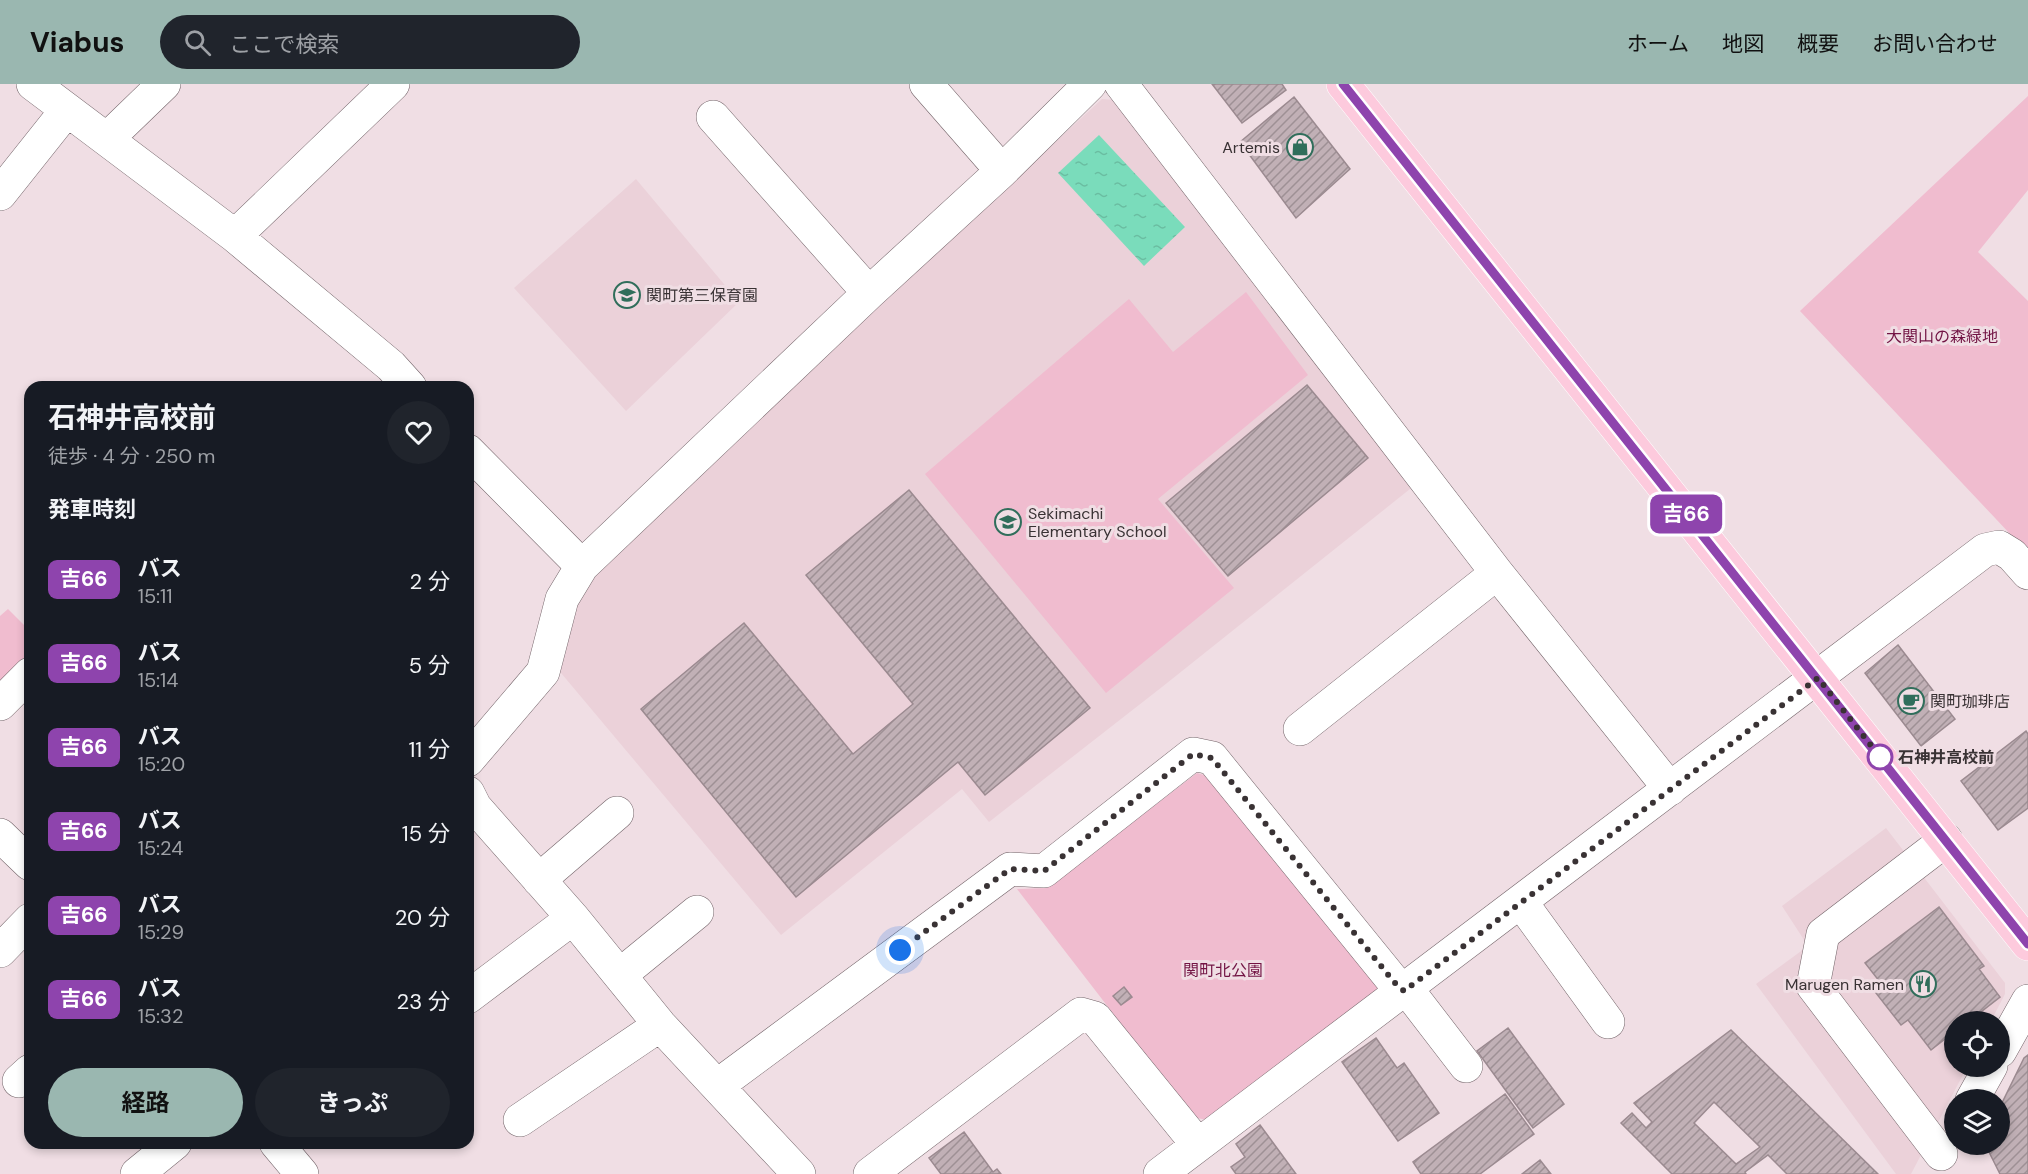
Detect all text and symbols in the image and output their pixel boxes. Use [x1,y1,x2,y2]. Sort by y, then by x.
search box [160,15,580,69]
text: Viabus [30,24,124,61]
icon: search [181,26,214,59]
text: ここで検索 [229,30,339,59]
text: ホーム [1627,30,1689,58]
text: 地図 [1722,30,1764,58]
text: 概要 [1797,30,1839,58]
text: お問い合わせ [1872,30,1998,58]
shop icon: Artemis [1285,132,1315,162]
place label: Artemis [1222,137,1280,158]
school or university icon: 関町第三保育園 [612,280,642,310]
place label: 関町第三保育園 [646,285,758,306]
park label: 大関山の森緑地 [1886,326,1998,347]
text: 石神井高校前 [48,399,216,436]
button: heart [387,401,450,464]
text: 徒歩 · 4 分 · 250 m [48,443,215,469]
line badge: 吉66 [1652,494,1720,534]
text: 発車時刻 [48,495,136,524]
text: 吉66 [1662,500,1710,528]
place label: Sekimachi Elementary School [1028,503,1166,542]
school or university icon: Sekimachi Elementary School [993,507,1023,537]
text: バス [138,554,182,583]
text: 吉66 [60,565,108,593]
text: 2 分 [409,567,450,596]
text: 15:11 [138,583,173,609]
text: バス [138,638,182,667]
text: 吉66 [60,649,108,677]
text: 5 分 [409,651,450,680]
text: 15:14 [138,667,179,693]
cafe icon: 関町珈琲店 [1896,686,1926,716]
place label: 関町珈琲店 [1930,691,2010,712]
text: バス [138,722,182,751]
text: 吉66 [60,733,108,761]
text: 11 分 [408,735,450,764]
marker: 石神井高校前 [1867,744,1893,770]
place label: 石神井高校前 [1898,747,1994,768]
text: 15:20 [138,751,185,777]
text: バス [138,806,182,835]
text: 吉66 [60,817,108,845]
text: 15 分 [402,819,450,848]
text: 15:24 [138,835,183,861]
text: バス [138,890,182,919]
text: 吉66 [60,901,108,929]
text: 20 分 [395,903,450,932]
text: 15:29 [138,919,184,945]
your location [885,935,915,965]
park label: 関町北公園 [1183,960,1263,981]
restaurant icon: Marugen Ramen [1908,969,1938,999]
text: バス [138,974,182,1003]
place label: Marugen Ramen [1785,974,1904,995]
text: 吉66 [60,985,108,1013]
text: 23 分 [396,987,450,1016]
text: 15:32 [138,1003,183,1029]
map controls [1944,1011,2010,1155]
button: locate [1944,1011,2010,1077]
button: 経路 [48,1068,243,1137]
button: きっぷ [255,1068,450,1137]
button: layers [1944,1089,2010,1155]

